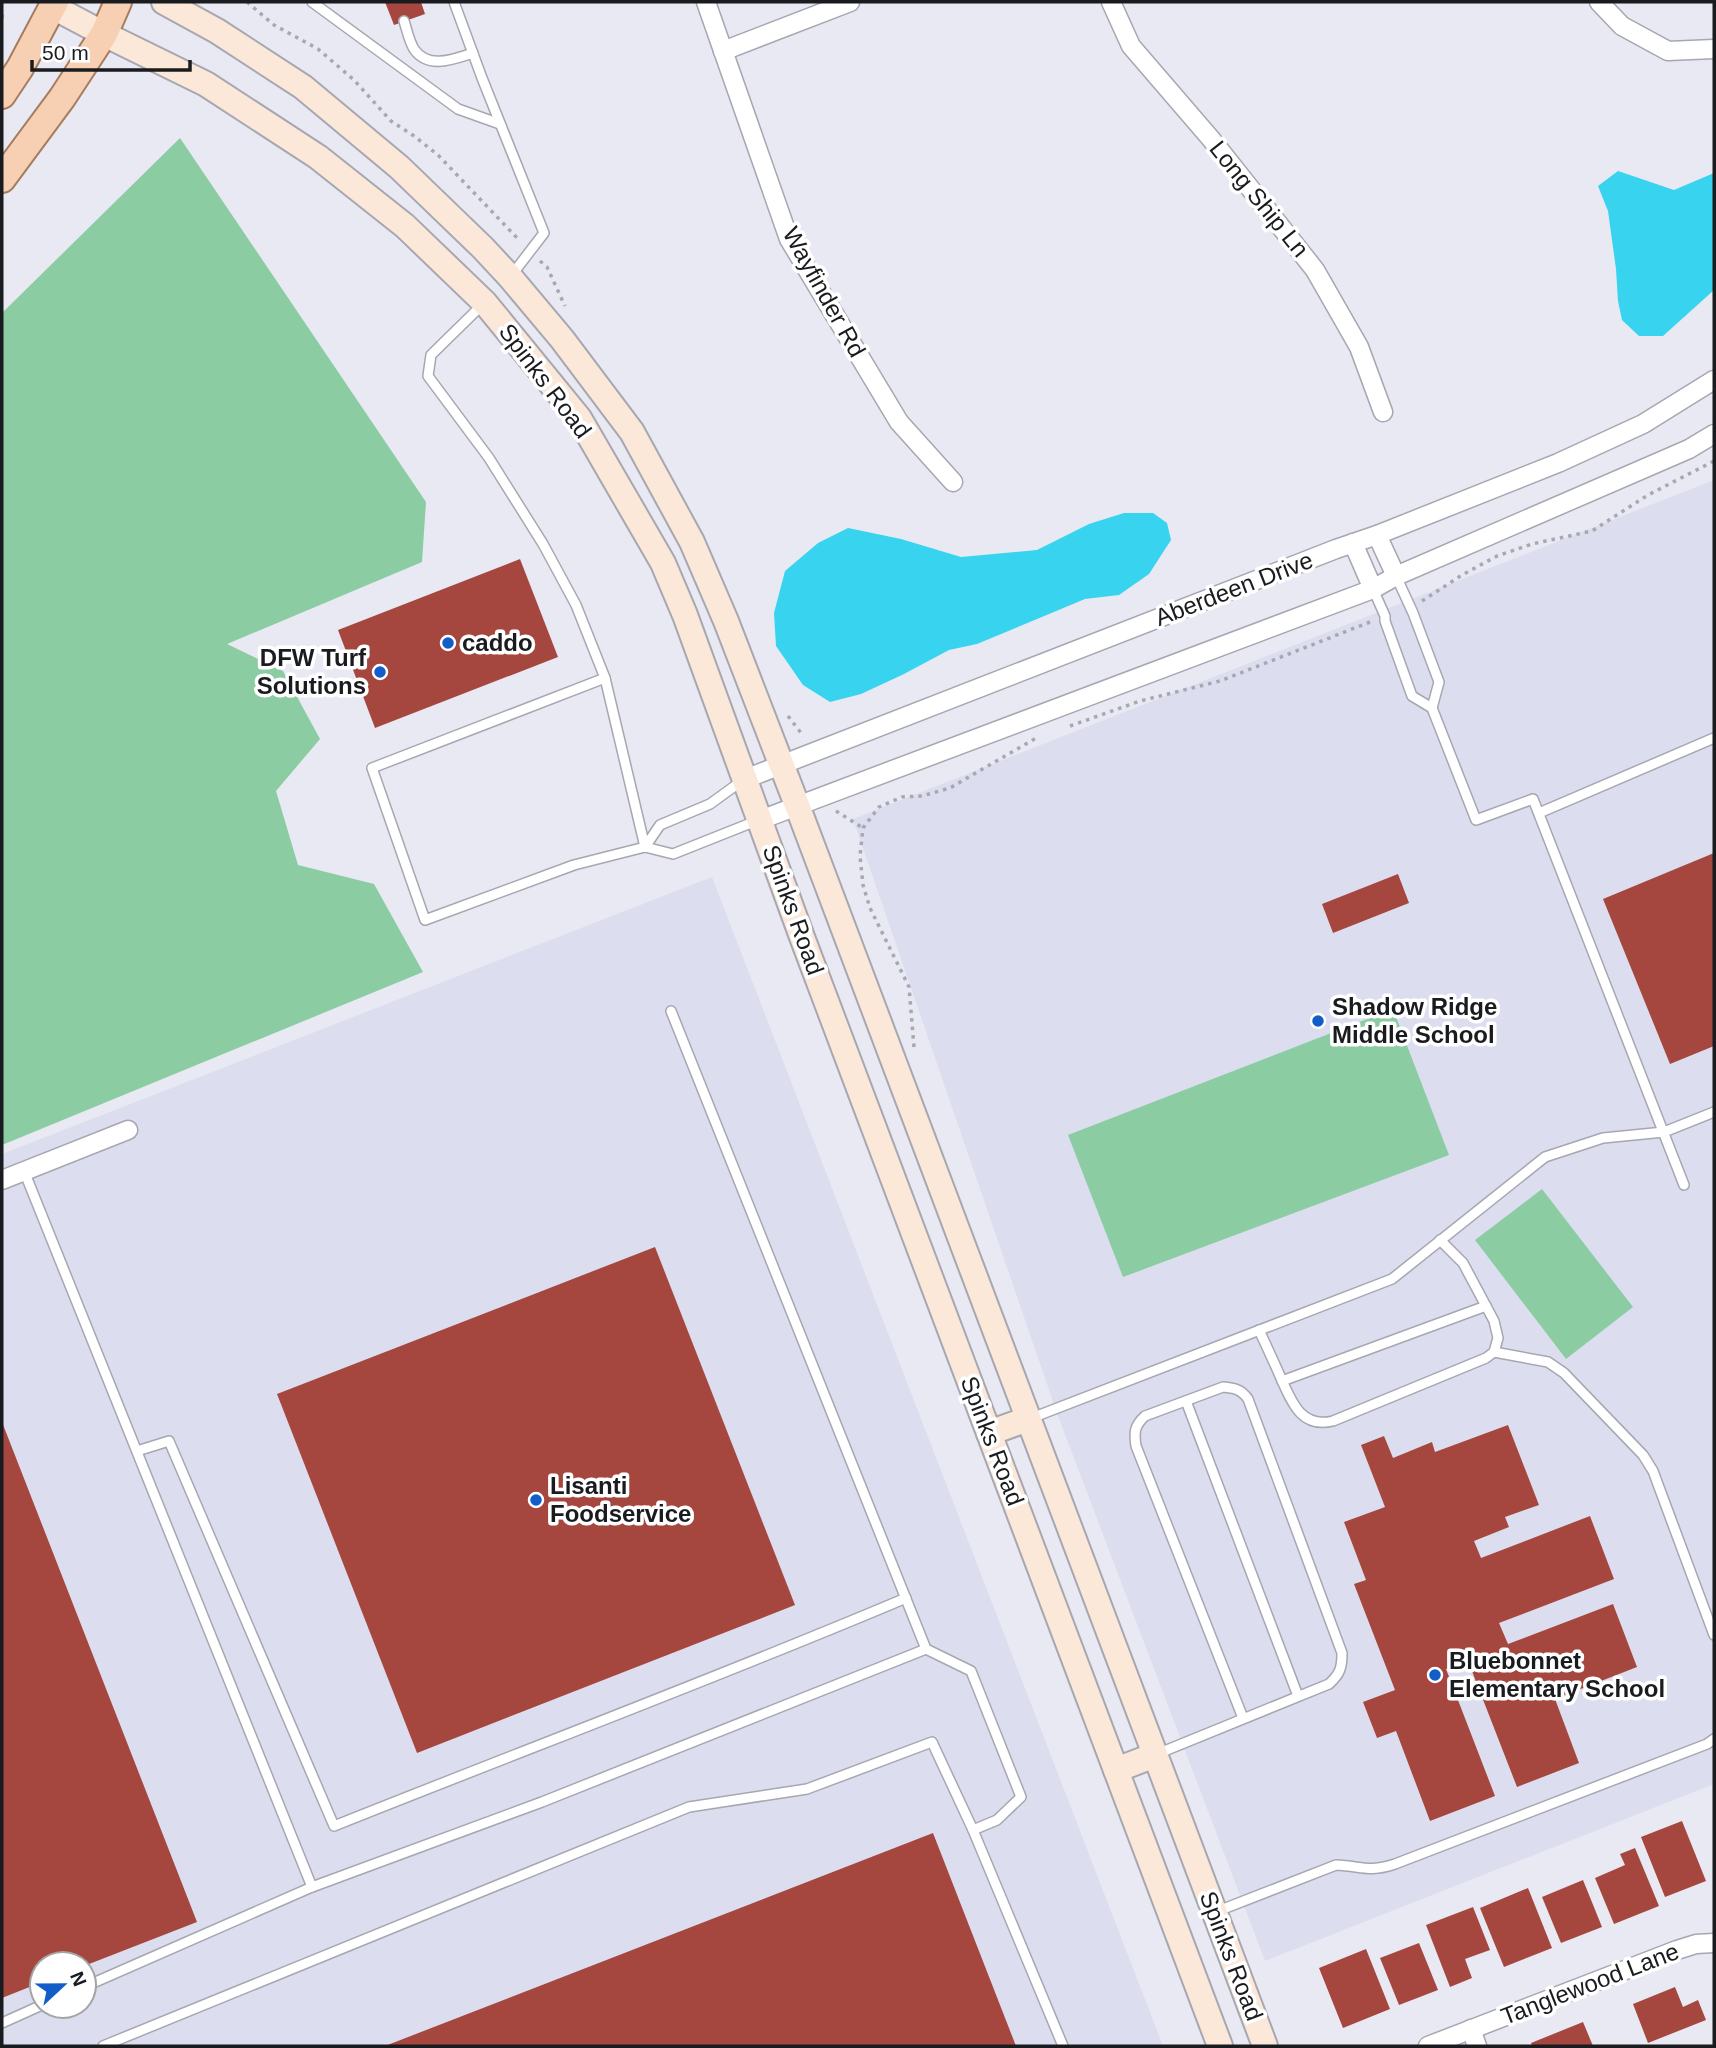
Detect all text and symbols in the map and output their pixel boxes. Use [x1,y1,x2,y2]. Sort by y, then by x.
scale bar [32,28,189,72]
text: 50 m [42,41,89,64]
street label: Long Ship Ln [1204,135,1314,262]
street label: Wayfinder Rd [778,222,871,361]
street label: Spinks Road [494,318,597,443]
street label: Aberdeen Drive [1151,546,1317,631]
place label: caddo [462,629,533,656]
marker: caddo [440,635,456,651]
place label: DFW Turf Solutions [257,644,367,699]
marker: DFW Turf Solutions [372,664,388,680]
street label: Spinks Road [758,841,829,978]
place label: Shadow Ridge Middle School [1332,993,1497,1048]
marker: Shadow Ridge Middle School [1310,1013,1326,1029]
street label: Spinks Road [955,1372,1029,1509]
place label: Lisanti Foodservice [550,1472,691,1527]
marker: Lisanti Foodservice [528,1492,544,1508]
place label: Bluebonnet Elementary School [1449,1647,1665,1702]
marker: Bluebonnet Elementary School [1427,1667,1443,1683]
street label: Spinks Road [1194,1887,1268,2024]
street label: Tanglewood Lane [1497,1937,1682,2030]
north arrow [28,1950,98,2020]
text: N [66,1969,91,1989]

